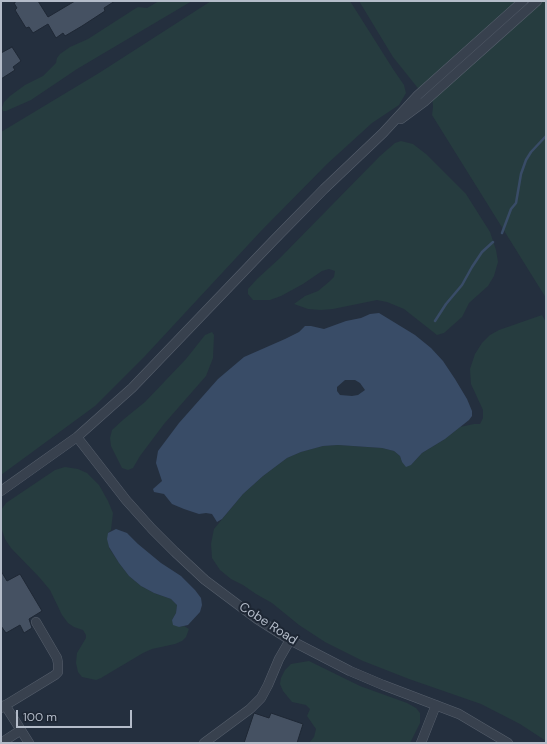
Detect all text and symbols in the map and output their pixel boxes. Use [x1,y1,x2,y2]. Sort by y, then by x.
street label: Cobe Road [236,599,300,649]
scale bar [18,702,134,728]
text: 100 m [23,709,57,725]

